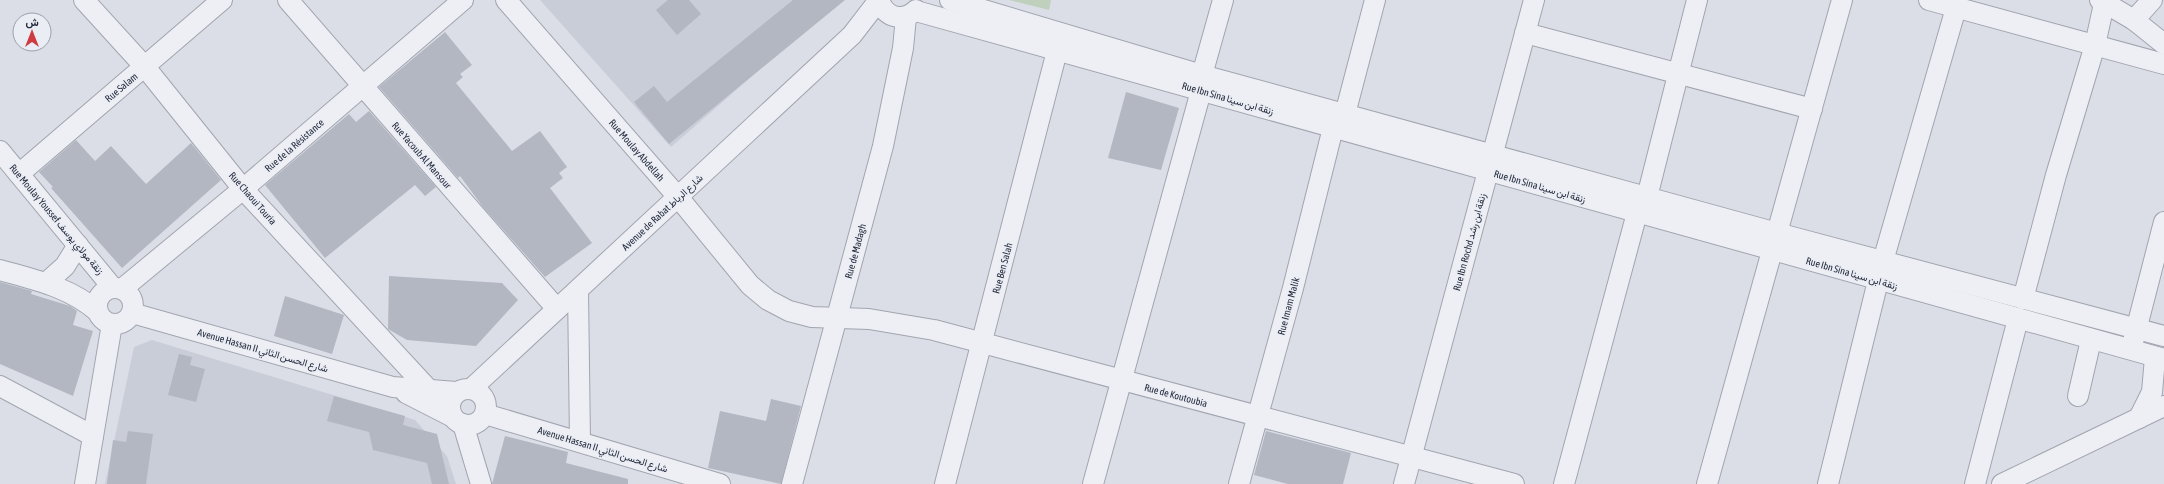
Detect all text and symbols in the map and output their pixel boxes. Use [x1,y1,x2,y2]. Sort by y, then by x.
north arrow [12,12,52,52]
text: ش [25,16,39,29]
street label: Rue Salam [103,71,140,104]
street label: Rue Ibn Sina زنقة ابن سينا [1180,80,1275,118]
street label: Rue de la Résistance [263,116,326,174]
street label: Rue Moulay Abdellah [607,117,667,184]
street label: Rue Yacoub Al Mansour [390,120,454,192]
street label: Rue Moulay Youssef زنقة مولاي يوسف [5,162,106,278]
street label: Rue Ibn Sina زنقة ابن سينا [1492,168,1587,206]
street label: Rue Chaoui Touria [227,170,279,227]
street label: Avenue de Rabat شارع الرباط [620,172,706,253]
street label: Rue Ibn Rochd زنقة ابن رشد [1451,192,1489,292]
street label: Rue de Madagh [843,222,868,280]
street label: Rue Ben Salah [990,241,1015,295]
street label: Rue Ibn Sina زنقة ابن سينا [1804,255,1899,293]
street label: Rue Imam Malik [1275,275,1302,336]
street label: Avenue Hassan II شارع الحسن الثاني [195,327,330,377]
street label: Rue de Koutoubia [1143,382,1209,409]
street label: Avenue Hassan II شارع الحسن الثاني [536,424,669,477]

